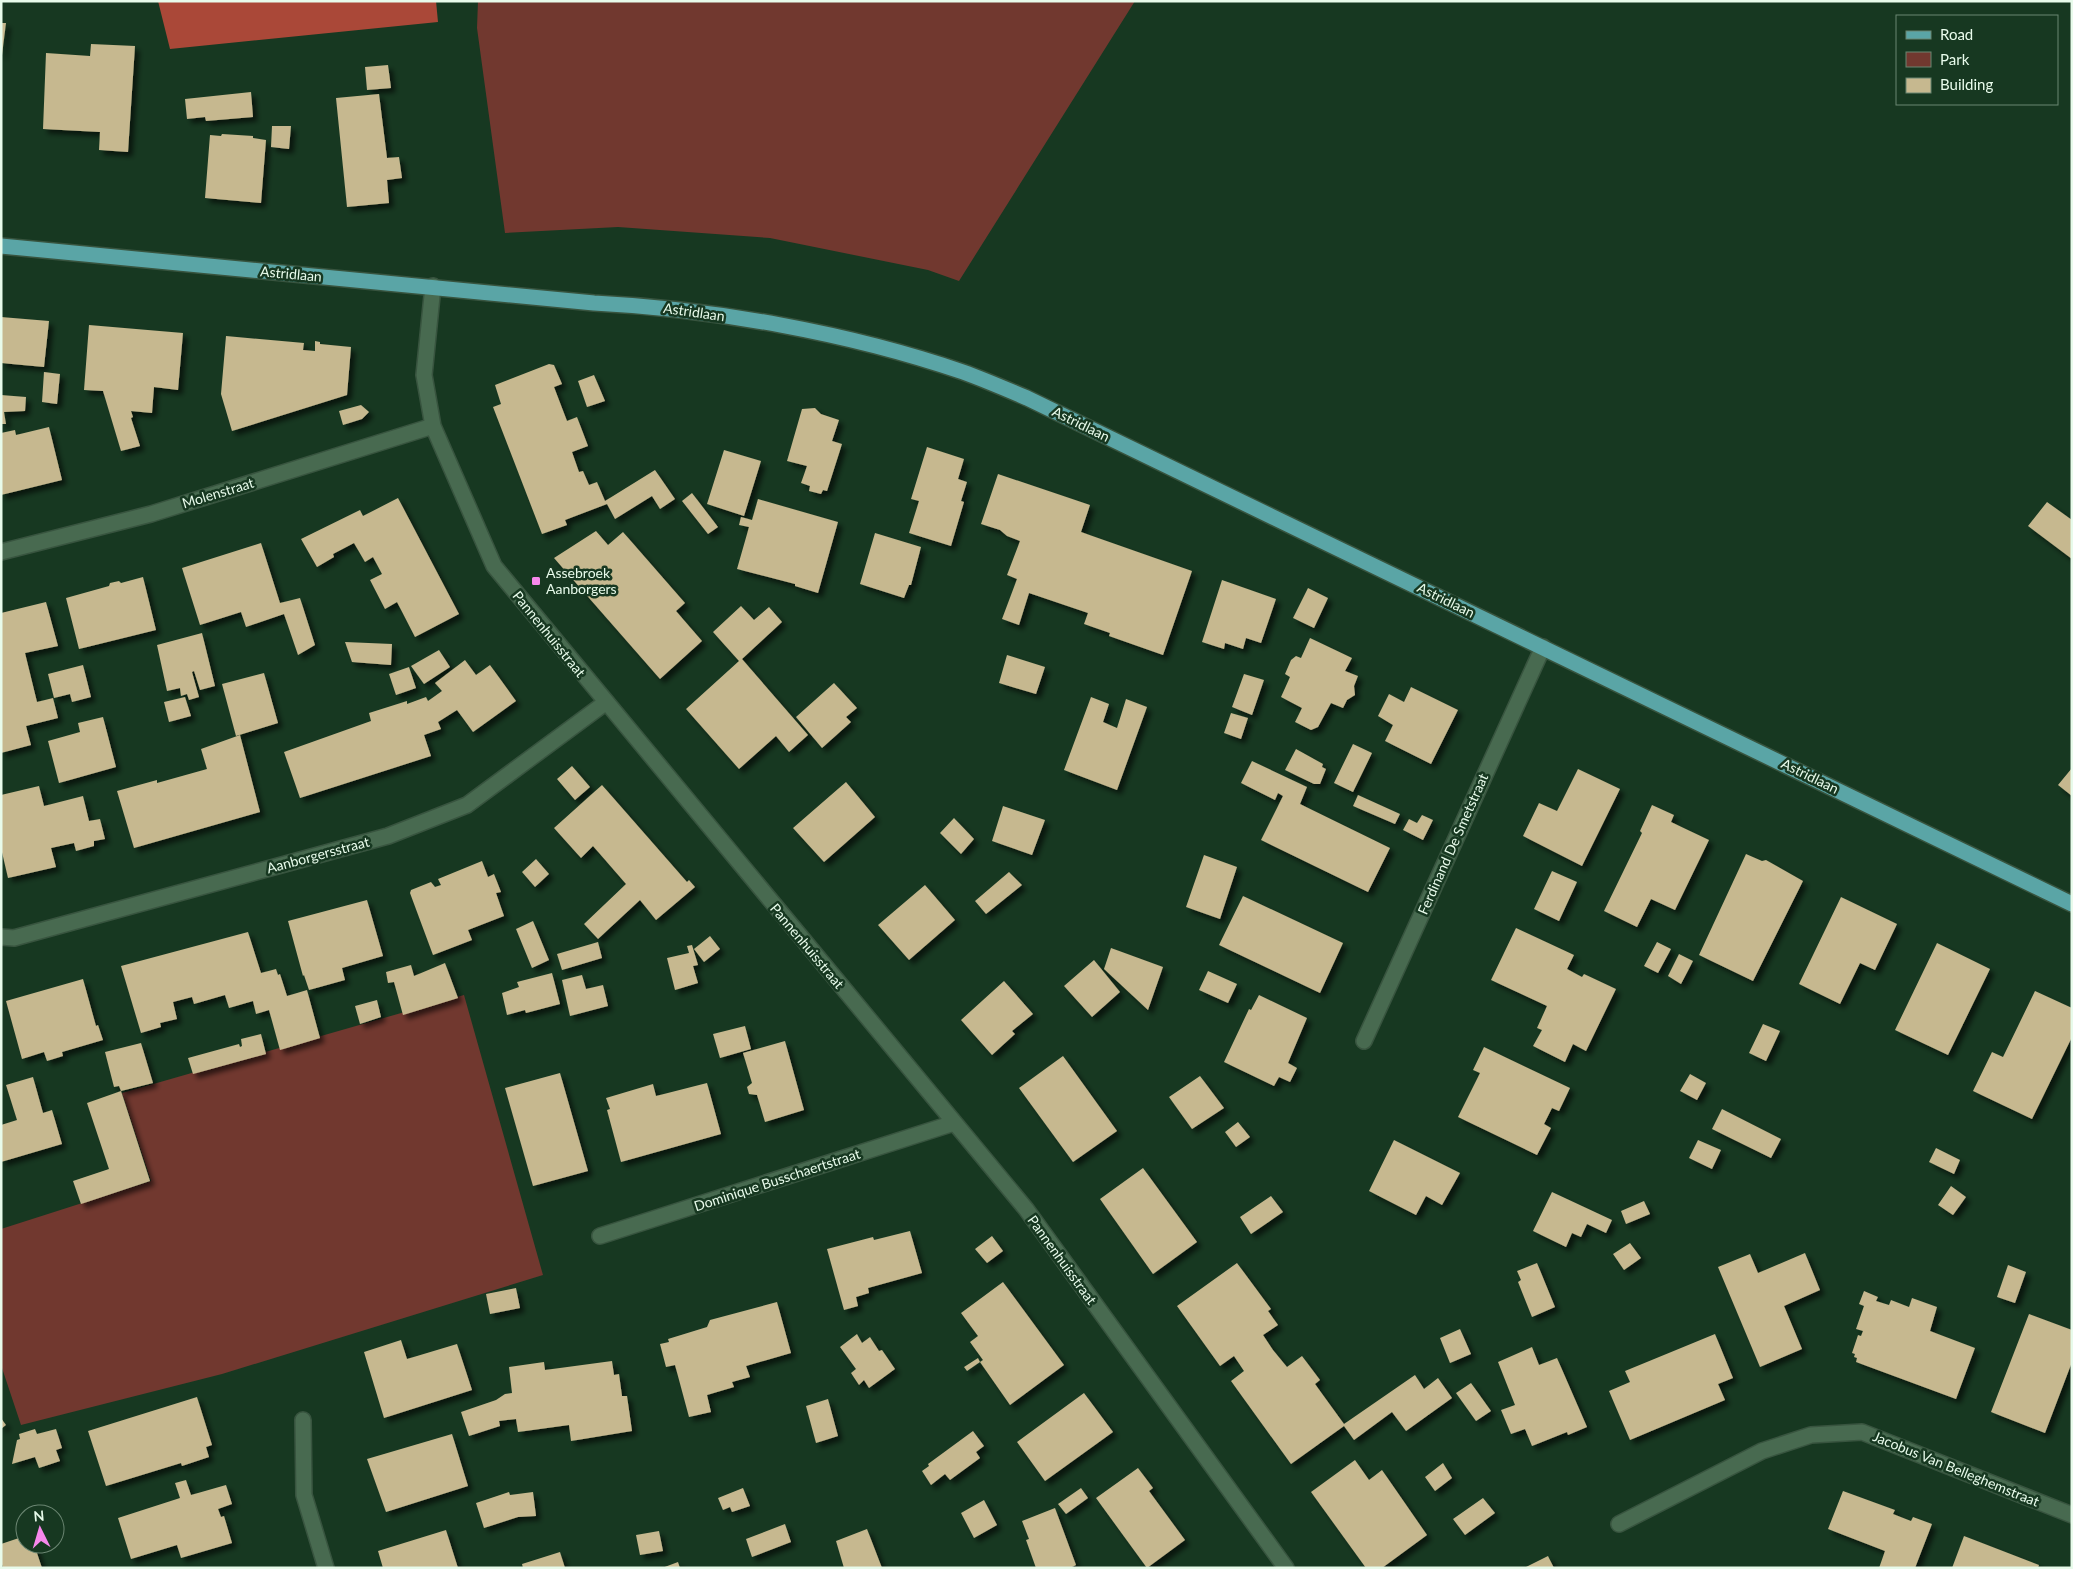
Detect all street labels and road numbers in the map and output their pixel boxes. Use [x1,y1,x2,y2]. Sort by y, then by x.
street label: Astridlaan [259,262,323,285]
street label: Astridlaan [662,299,726,324]
street label: Astridlaan [1050,402,1113,445]
street label: Molenstraat [180,474,256,511]
street label: Astridlaan [1415,578,1478,621]
street label: Pannenhuisstraat [509,587,589,680]
street label: Astridlaan [1779,754,1842,797]
street label: Ferdinand De Smetstraat [1414,771,1491,917]
street label: Aanborgersstraat [265,833,371,876]
street label: Pannenhuisstraat [767,900,848,992]
street label: Dominique Busschaertstraat [692,1145,862,1214]
street label: Pannenhuisstraat [1024,1212,1100,1308]
street label: Jacobus Van Belleghemstraat [1871,1427,2042,1510]

